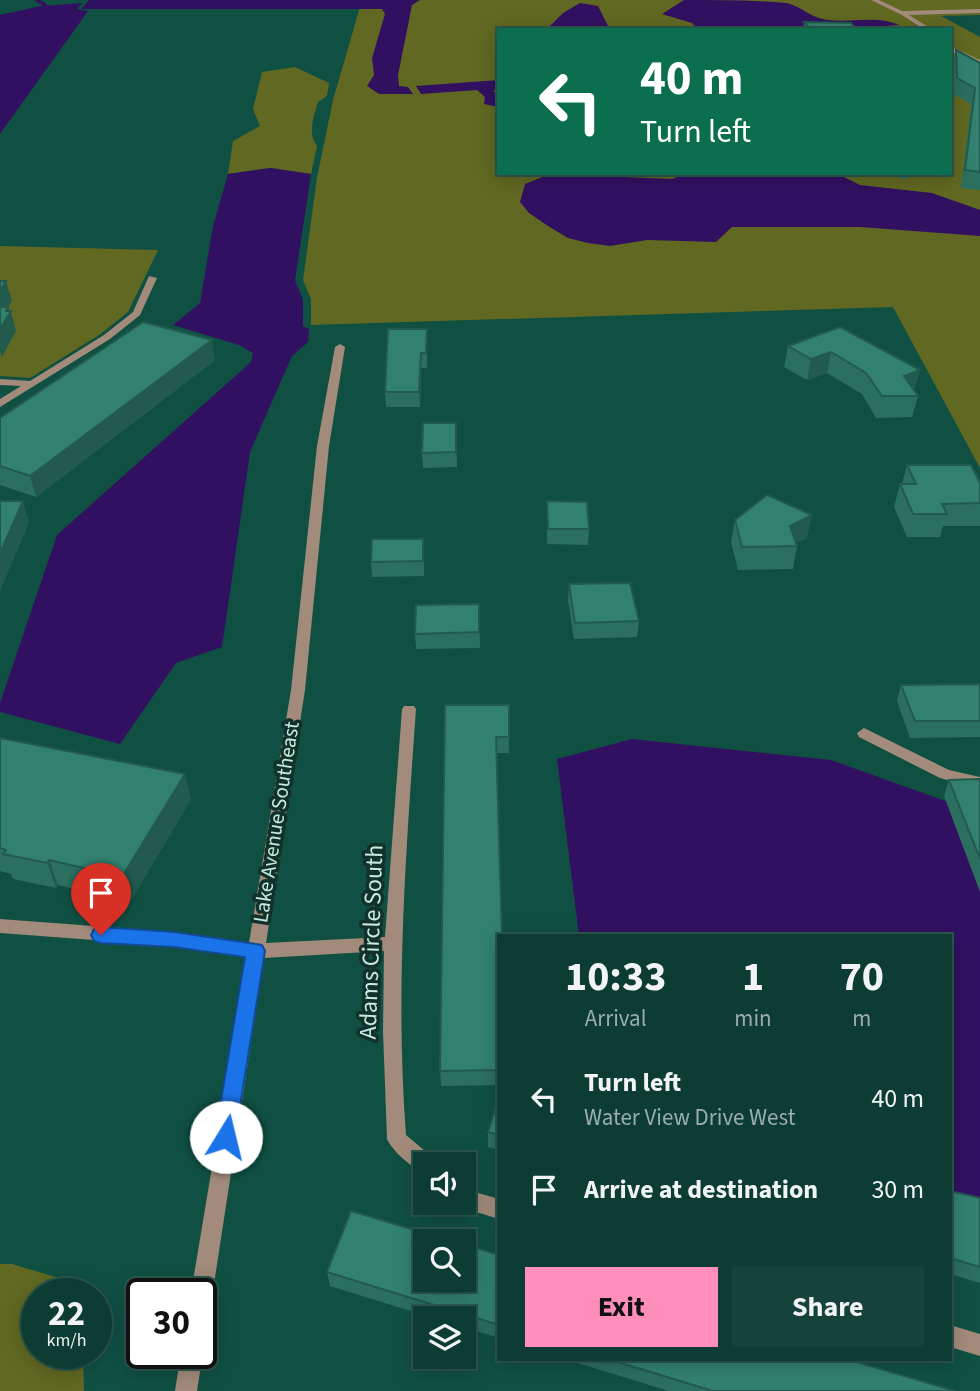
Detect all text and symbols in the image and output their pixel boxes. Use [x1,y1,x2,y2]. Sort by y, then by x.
text: 40 m [640,44,744,114]
icon: left [525,56,616,147]
text: Turn left [640,109,751,155]
street label: Lake Avenue Southeast [245,719,307,925]
street label: Adams Circle South [351,844,392,1040]
pin [71,863,131,935]
icon: arrive [82,874,120,912]
text: 10:33 [565,947,666,1007]
text: 1 [742,947,764,1007]
text: 70 [840,947,884,1007]
text: Arrival [585,1002,647,1035]
text: min [734,1002,772,1035]
text: m [852,1002,871,1035]
text: Turn left [584,1064,681,1101]
icon: left [525,1080,563,1118]
text: 40 m [871,1080,924,1117]
position arrow [189,1100,263,1174]
text: Water View Drive West [584,1101,795,1134]
map controls [413,1152,476,1369]
button: sound [413,1152,476,1215]
icon: arrive [525,1171,563,1209]
text: Arrive at destination [584,1171,818,1208]
text: 30 m [871,1171,924,1208]
button: search [413,1229,476,1292]
button: Exit [525,1267,718,1347]
button: Share [732,1267,924,1347]
speed limit sign: 30 [126,1278,217,1369]
text: 22 [48,1289,85,1339]
button: layers [413,1306,476,1369]
text: km/h [47,1328,86,1353]

